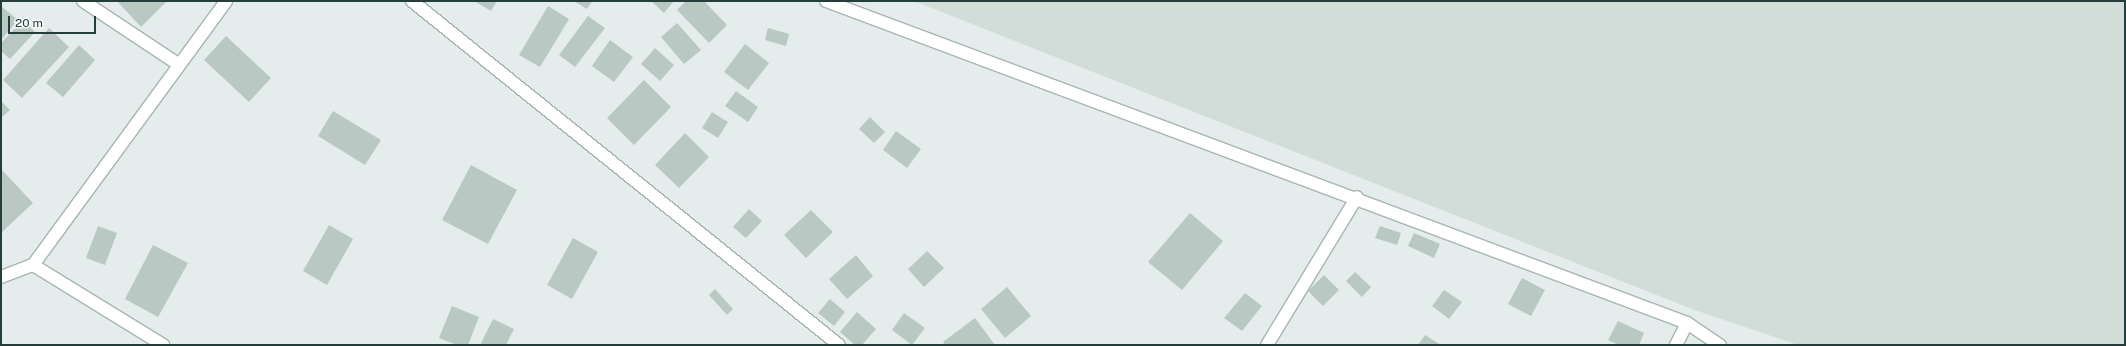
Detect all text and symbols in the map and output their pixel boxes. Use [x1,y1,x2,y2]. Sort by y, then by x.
scale bar [10,8,98,34]
text: 20 m [15,16,43,30]

